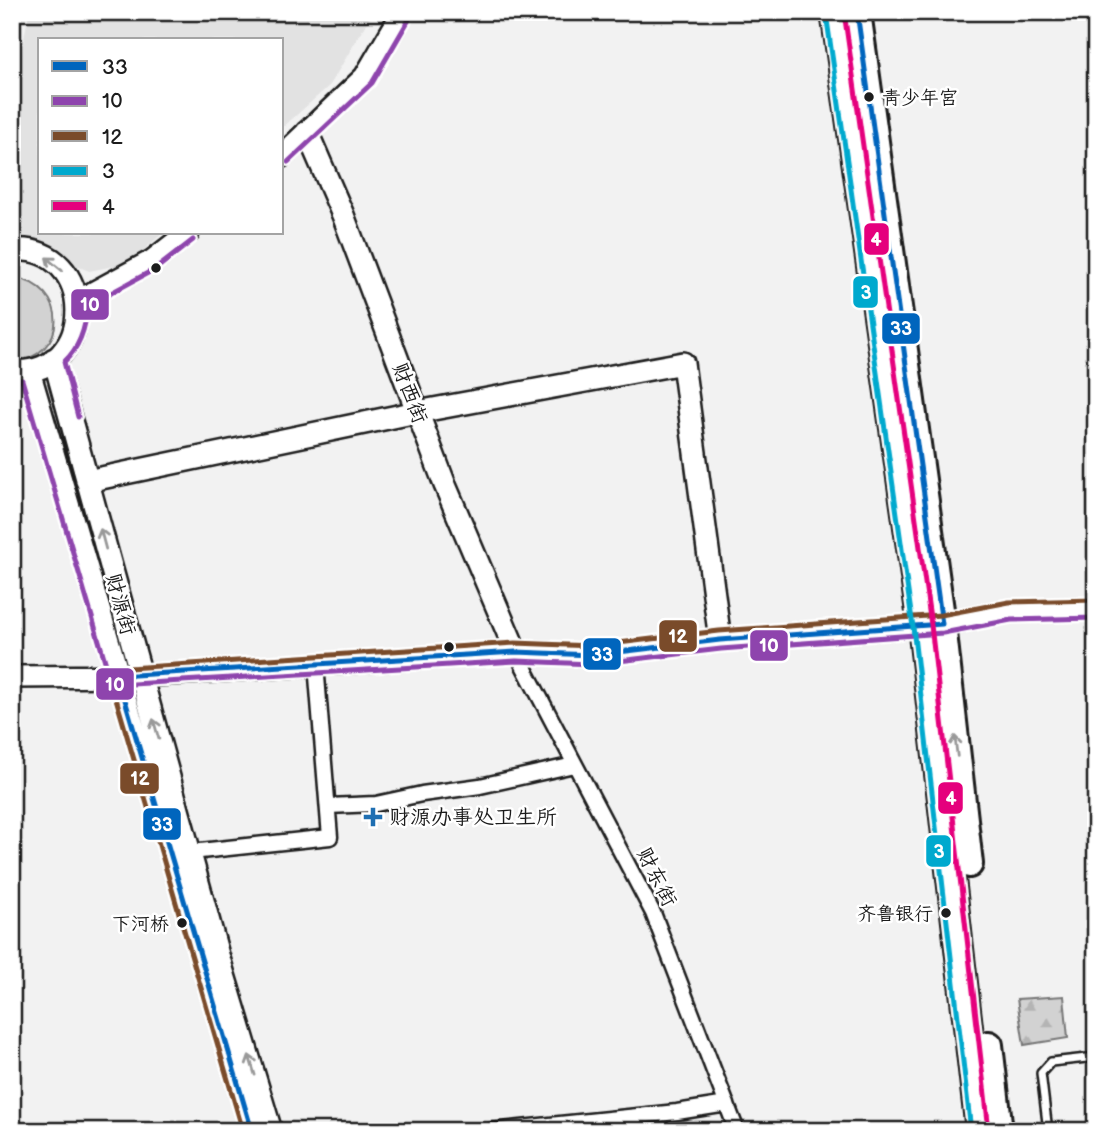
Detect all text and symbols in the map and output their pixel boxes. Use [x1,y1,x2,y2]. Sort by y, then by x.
legend [38,38,284,234]
text: 33 [102,55,128,80]
place label: 青少年宫 [882,87,958,110]
text: 10 [102,89,122,114]
marker: 青少年宫 [862,90,876,104]
text: 12 [102,125,123,150]
text: 3 [102,159,115,184]
text: 4 [102,195,115,220]
line badge: 4 [863,222,890,256]
text: 4 [870,229,882,252]
one-way arrow [46,256,64,271]
unlabelled marker [149,261,163,275]
line badge: 3 [852,275,879,309]
text: 3 [860,282,872,305]
line badge: 10 [70,288,110,321]
text: 10 [80,294,100,317]
line badge: 33 [881,312,921,345]
text: 33 [890,318,912,341]
street label: 财西街 [387,359,432,427]
one-way arrow [96,528,109,551]
street label: 财源街 [100,570,141,638]
line badge: 12 [658,619,698,653]
text: 12 [668,626,688,649]
line badge: 10 [749,629,789,662]
text: 10 [759,635,779,658]
line badge: 33 [582,637,622,671]
unlabelled marker [442,640,456,654]
text: 33 [591,644,613,667]
line badge: 10 [95,667,135,701]
text: 10 [105,674,125,697]
one-way arrow [148,718,161,740]
one-way arrow [949,736,962,758]
line badge: 12 [119,762,160,795]
text: 12 [130,768,150,791]
line badge: 4 [937,781,964,815]
text: 4 [945,788,957,811]
place label: 财源办事处卫生所 [389,805,557,830]
line badge: 33 [142,807,182,841]
marker: 财源办事处卫生所 [363,807,383,827]
text: 33 [151,814,173,837]
line badge: 3 [925,834,952,868]
text: 3 [933,841,945,864]
street label: 财东街 [631,843,682,911]
place label: 齐鲁银行 [857,903,933,926]
marker: 齐鲁银行 [939,906,953,920]
place label: 下河桥 [112,913,169,936]
marker: 下河桥 [175,916,189,930]
one-way arrow [244,1055,257,1077]

